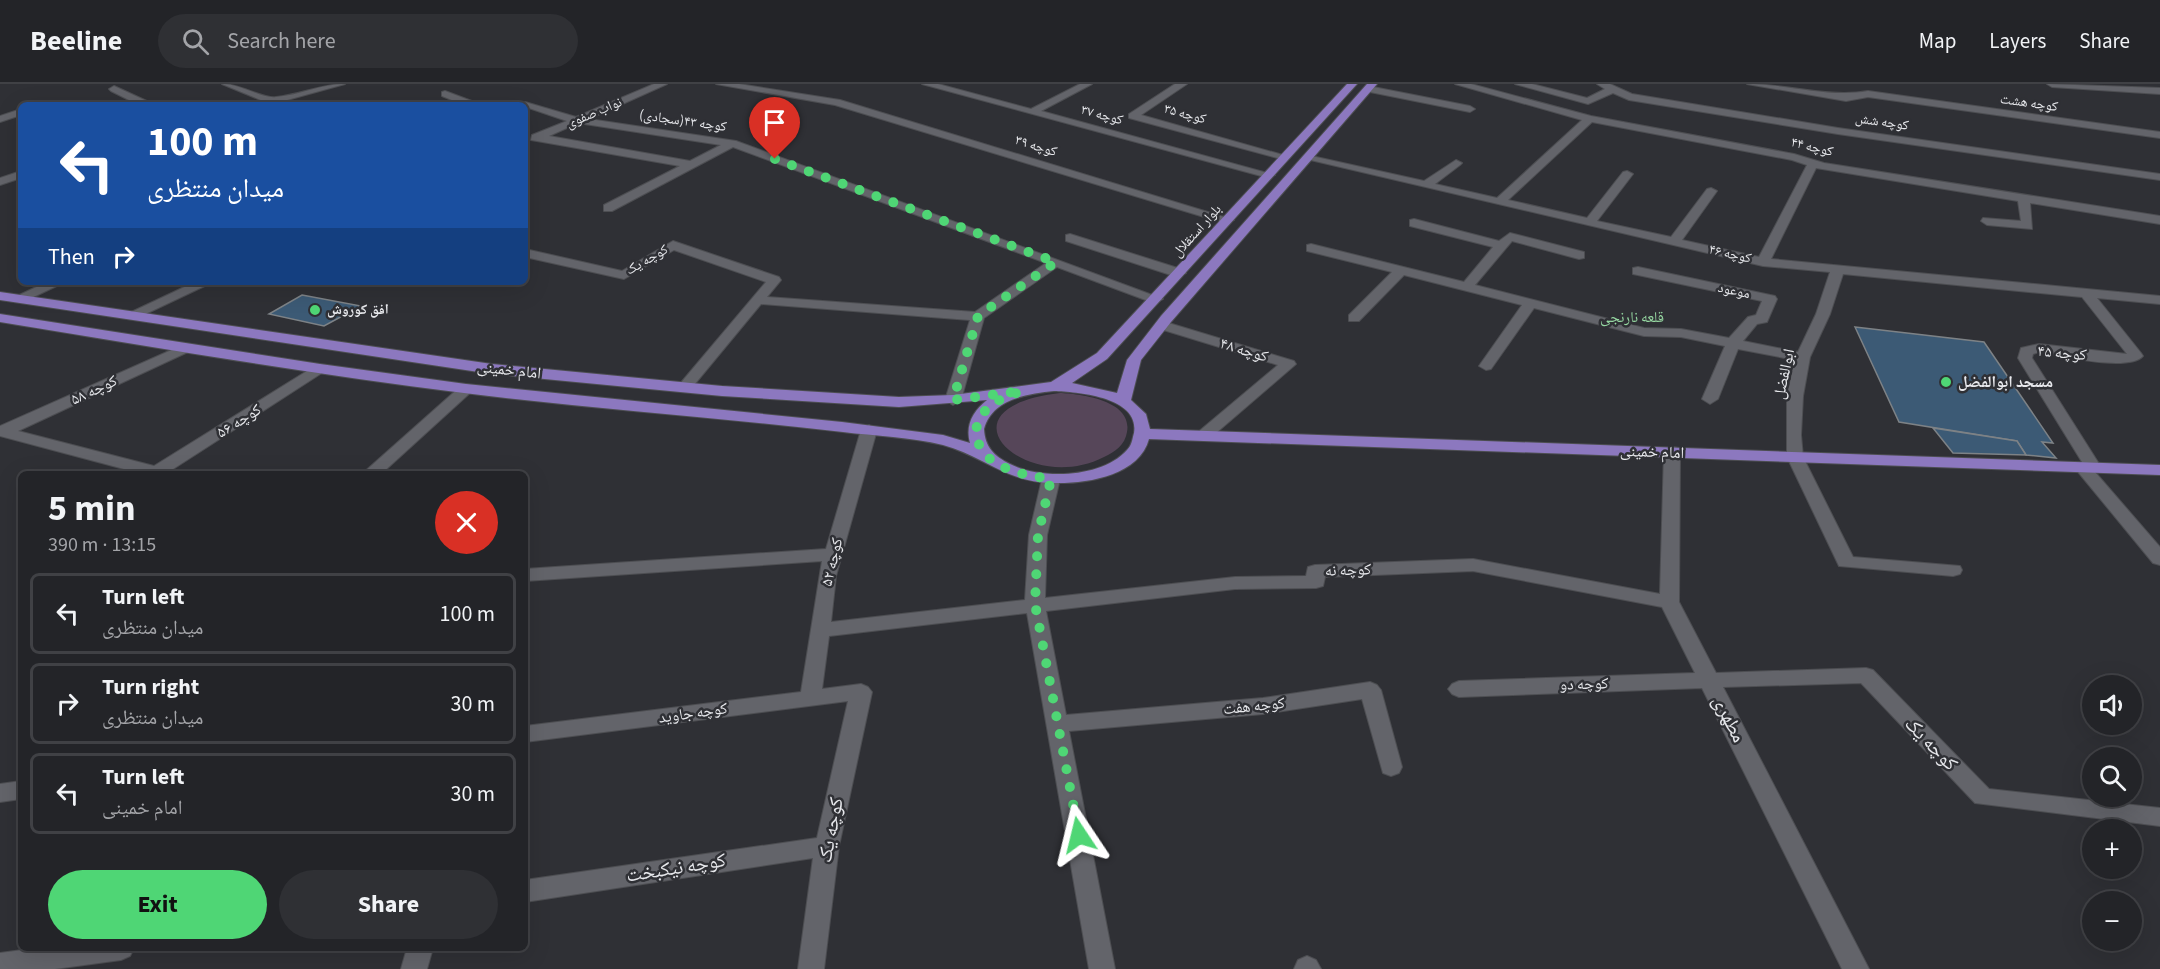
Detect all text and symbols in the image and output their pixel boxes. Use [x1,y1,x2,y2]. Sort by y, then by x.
search box [158,14,578,68]
text: Beeline [30,21,122,61]
icon: search [179,25,212,58]
text: Search here [227,25,336,57]
text: Map [1919,26,1956,56]
text: Layers [1989,26,2046,56]
text: Share [2079,26,2130,56]
street label: کوچه هشت [1999,89,2059,117]
street label: نواب صفوی [563,92,625,134]
pin [749,97,800,159]
street label: کوچه ۳۵ [1162,99,1209,129]
street label: کوچه ۳۷ [1079,100,1126,130]
street label: کوچه ۴۳(سجادی) [638,105,728,137]
icon: arrive [758,106,791,139]
street label: کوچه شش [1854,108,1910,136]
text: 100 m [147,112,258,172]
icon: left [48,126,126,204]
street label: کوچه ۳۹ [1013,130,1060,162]
street label: کوچه ۴۴ [1789,132,1835,162]
text: میدان منتظری [147,169,284,208]
street label: بلوار استقلال [1168,200,1226,262]
street label: کوچه ۴۶ [1707,239,1753,269]
icon: right [107,240,140,273]
street label: کوچه یک [622,240,672,280]
text: Then [48,241,95,273]
street label: موعود [1716,278,1752,304]
place label: افق کوروش [327,300,389,320]
marker: افق کوروش [308,303,322,317]
district label: قلعه نارنجی [1600,307,1664,328]
street label: کوچه ۴۸ [1217,332,1271,368]
street label: کوچه ۴۵ [2037,340,2088,366]
street label: ابوالفضل [1768,347,1800,401]
street label: امام خمینی [476,356,542,384]
street label: کوچه ۵۸ [67,370,121,410]
place label: مسجد ابوالفضل [1958,371,2053,393]
marker: مسجد ابوالفضل [1939,375,1953,389]
street label: کوچه ۵۶ [212,398,266,443]
street label: امام خمینی [1619,440,1685,464]
text: 5 min [48,483,136,534]
button: close [435,491,498,554]
text: 390 m · 13:15 [48,531,156,559]
street label: کوچه ۵۲ [816,535,848,588]
street label: کوچه نه [1324,558,1372,582]
text: Turn left [102,581,184,613]
icon: left [51,597,84,630]
text: 100 m [440,598,495,630]
text: میدان منتظری [102,614,203,642]
text: Turn right [102,671,199,703]
street label: کوچه دو [1559,672,1609,696]
map controls [2082,675,2142,951]
button: sound [2082,675,2142,735]
icon: right [51,687,84,720]
text: 30 m [450,688,495,720]
street label: مطهری [1705,690,1753,748]
street label: کوچه هفت [1222,692,1286,720]
street label: کوچه جاوید [657,697,729,729]
text: میدان منتظری [102,704,203,732]
street label: کوچه یک [1898,711,1964,777]
button: search [2082,747,2142,807]
text: Turn left [102,761,184,793]
icon: left [51,777,84,810]
text: 30 m [450,778,495,810]
text: امام خمینی [102,794,182,822]
street label: کوچه یک [811,795,851,865]
position arrow [1047,803,1111,867]
button: + [2082,819,2142,879]
street label: کوچه نیکبخت [624,846,728,890]
button: Exit [48,870,267,939]
button: Share [279,870,498,939]
button: − [2082,891,2142,951]

